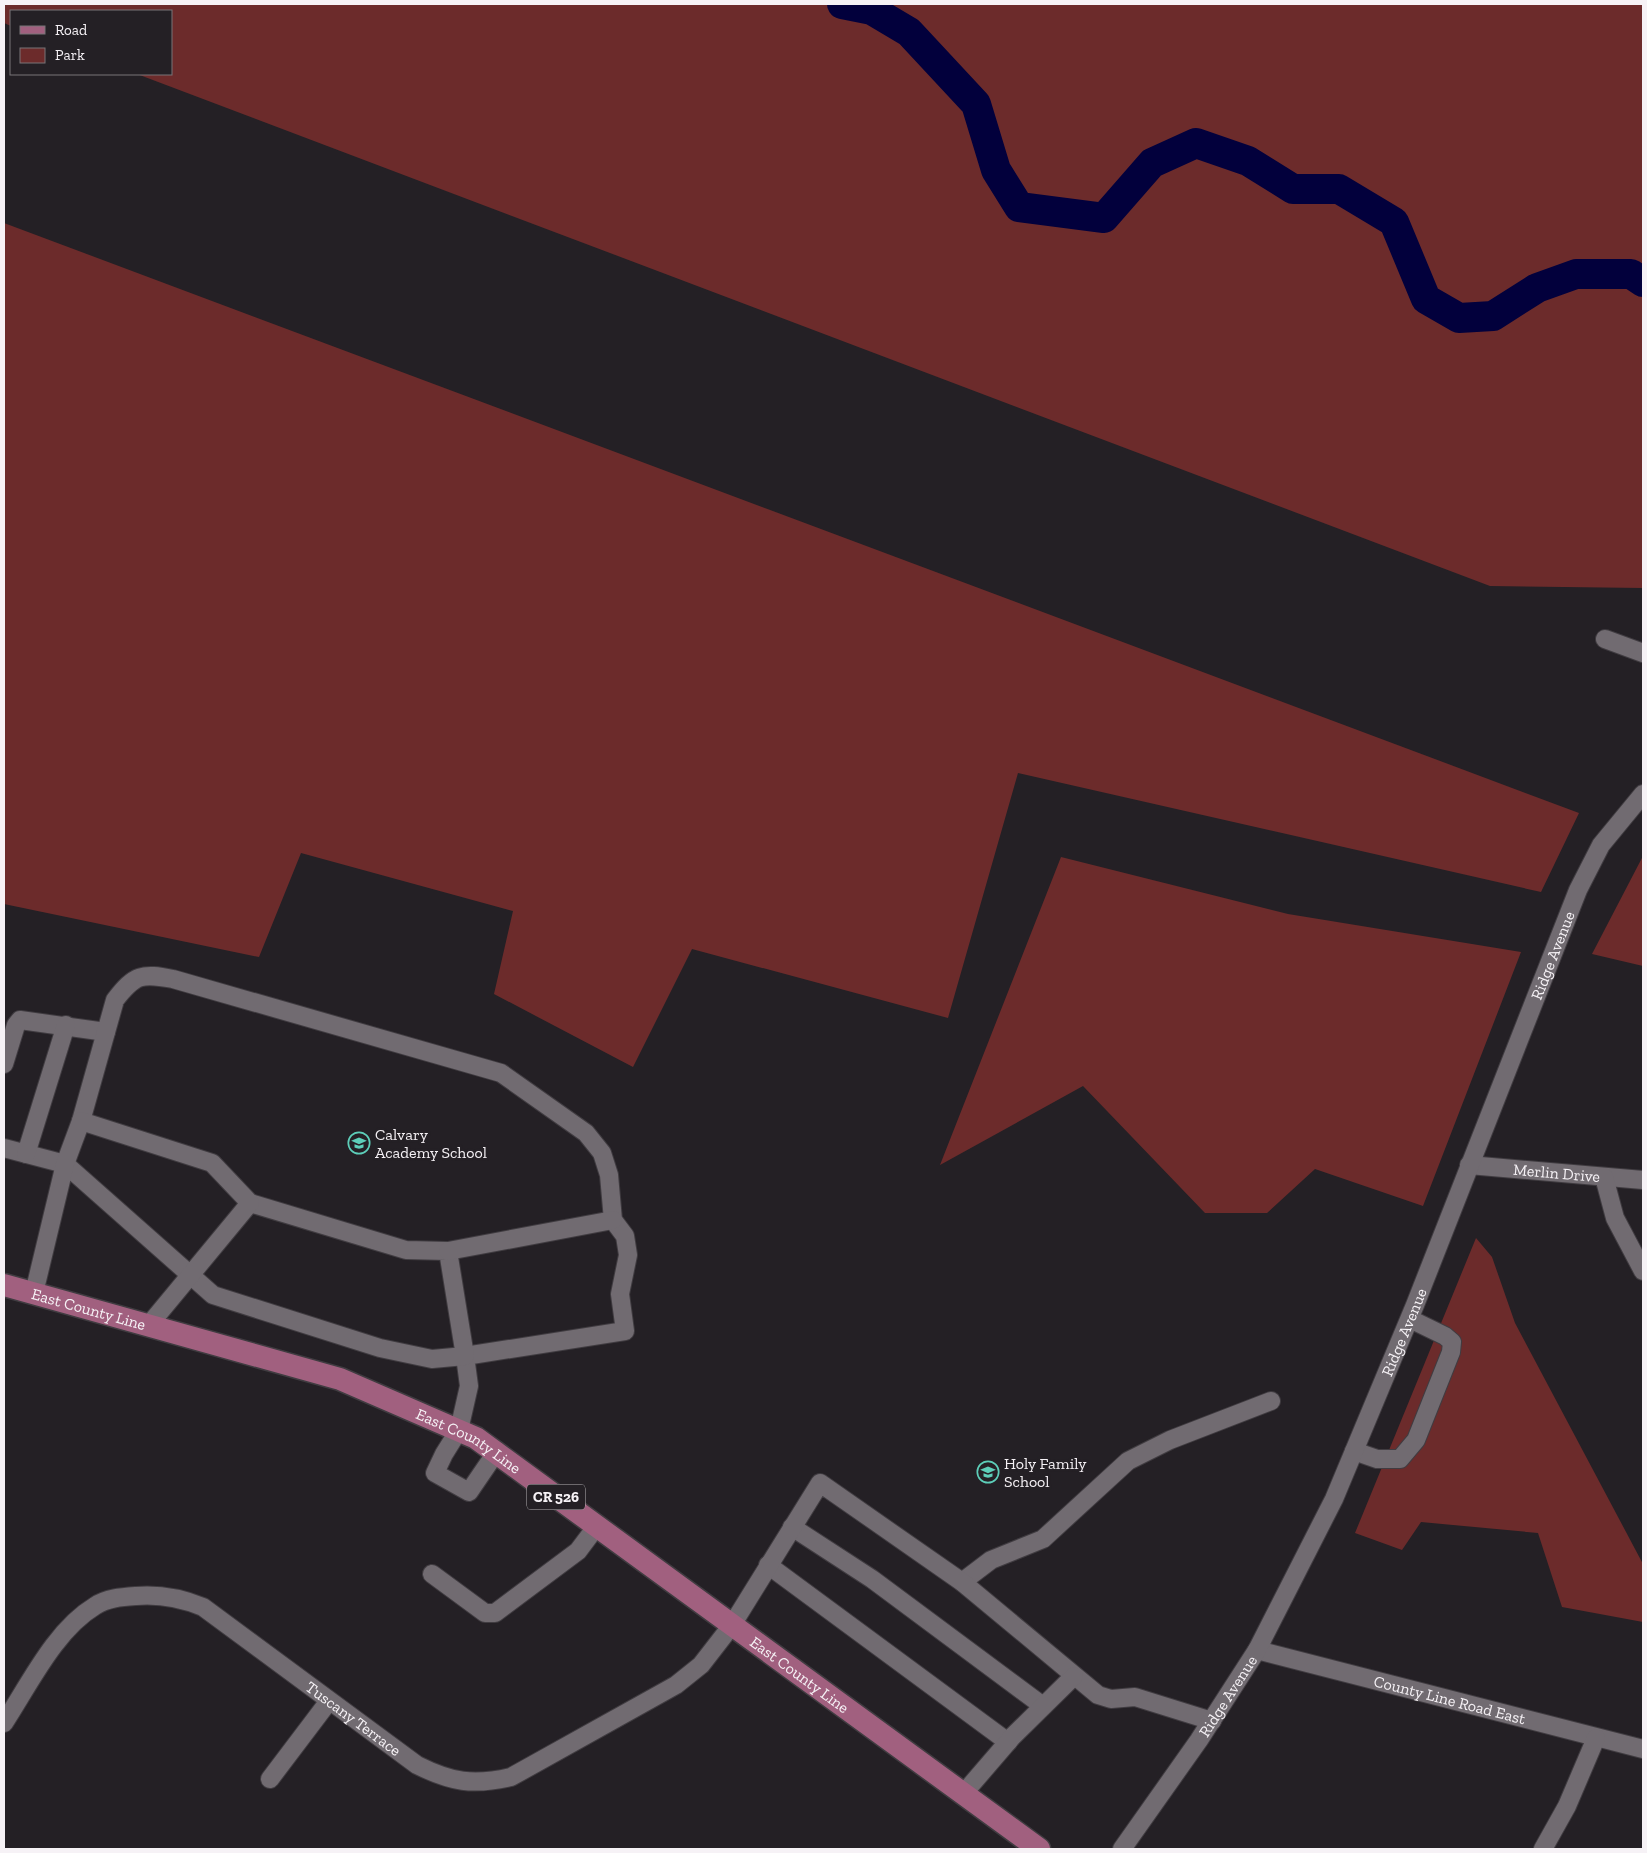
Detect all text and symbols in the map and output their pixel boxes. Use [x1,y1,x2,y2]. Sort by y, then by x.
legend [10,10,172,75]
text: Road [55,21,88,39]
text: Park [55,46,85,64]
street label: Ridge Avenue [1527,909,1579,1002]
place label: Calvary Academy School [375,1125,487,1162]
school or university icon: Calvary Academy School [347,1131,371,1155]
street label: Merlin Drive [1512,1160,1601,1186]
street label: East County Line [29,1284,148,1334]
street label: Ridge Avenue [1377,1285,1431,1379]
street label: East County Line [413,1404,525,1478]
place label: Holy Family School [1004,1454,1087,1491]
school or university icon: Holy Family School [976,1460,1000,1484]
road number: CR 526 [527,1484,585,1510]
street label: East County Line [746,1632,853,1717]
street label: Ridge Avenue [1195,1652,1261,1740]
street label: County Line Road East [1372,1671,1528,1728]
street label: Tuscany Terrace [302,1677,405,1760]

